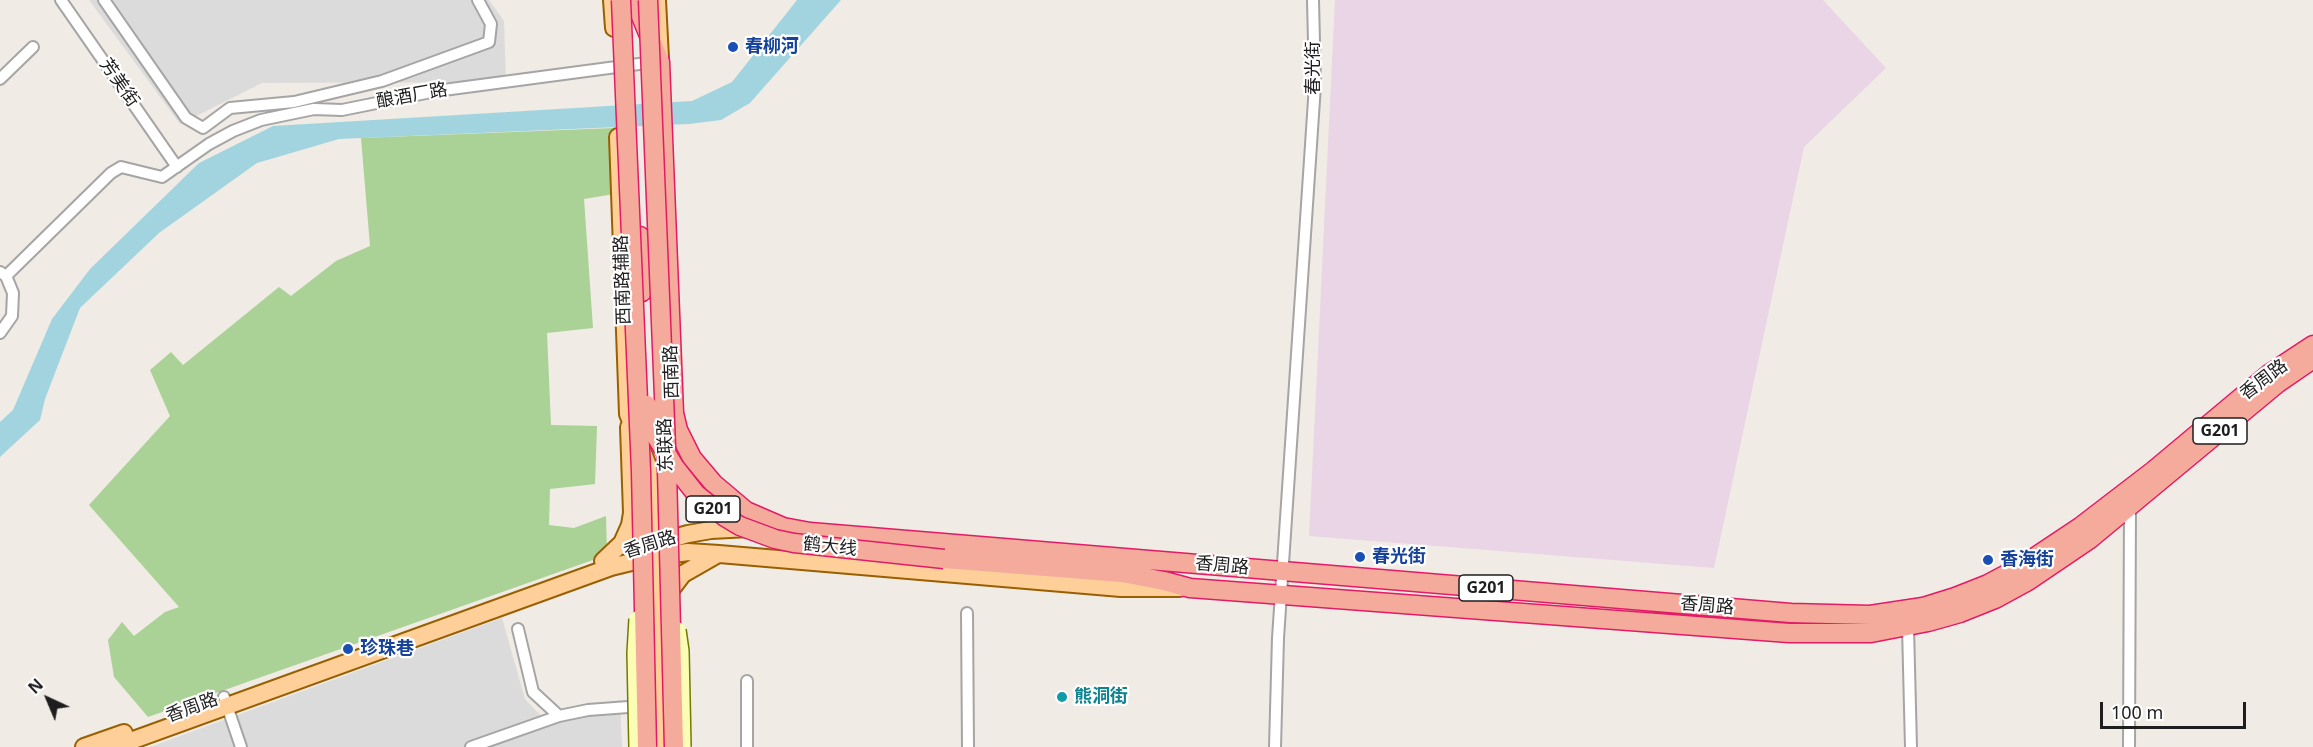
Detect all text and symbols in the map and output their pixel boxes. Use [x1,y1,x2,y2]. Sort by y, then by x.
place label: 春柳河 [745,36,799,58]
marker: 春柳河 [726,40,740,54]
street label: 春光街 [1303,41,1325,95]
street label: 芳美街 [95,55,143,111]
street label: 酿酒厂路 [375,79,449,113]
street label: 西南路辅路 [611,235,635,325]
street label: 西南路 [660,345,684,399]
street label: 香周路 [2236,355,2292,405]
street label: 东联路 [654,418,678,472]
road number: G201 [2193,418,2247,444]
road number: G201 [686,496,740,522]
street label: 香周路 [621,527,679,563]
street label: 鹤大线 [802,533,858,561]
place label: 春光街 [1372,546,1426,568]
place label: 香海街 [2000,549,2054,571]
marker: 春光街 [1353,550,1367,564]
street label: 香周路 [1194,553,1250,579]
marker: 香海街 [1981,553,1995,567]
road number: G201 [1459,575,1513,601]
street label: 香周路 [1679,593,1735,619]
place label: 珍珠巷 [360,638,414,660]
marker: 珍珠巷 [341,642,355,656]
north arrow [18,669,78,729]
text: N [23,674,48,698]
place label: 熊洞街 [1074,686,1128,708]
street label: 香周路 [163,689,221,727]
marker: 熊洞街 [1055,690,1069,704]
scale bar [2103,690,2248,728]
text: 100 m [2111,700,2163,724]

